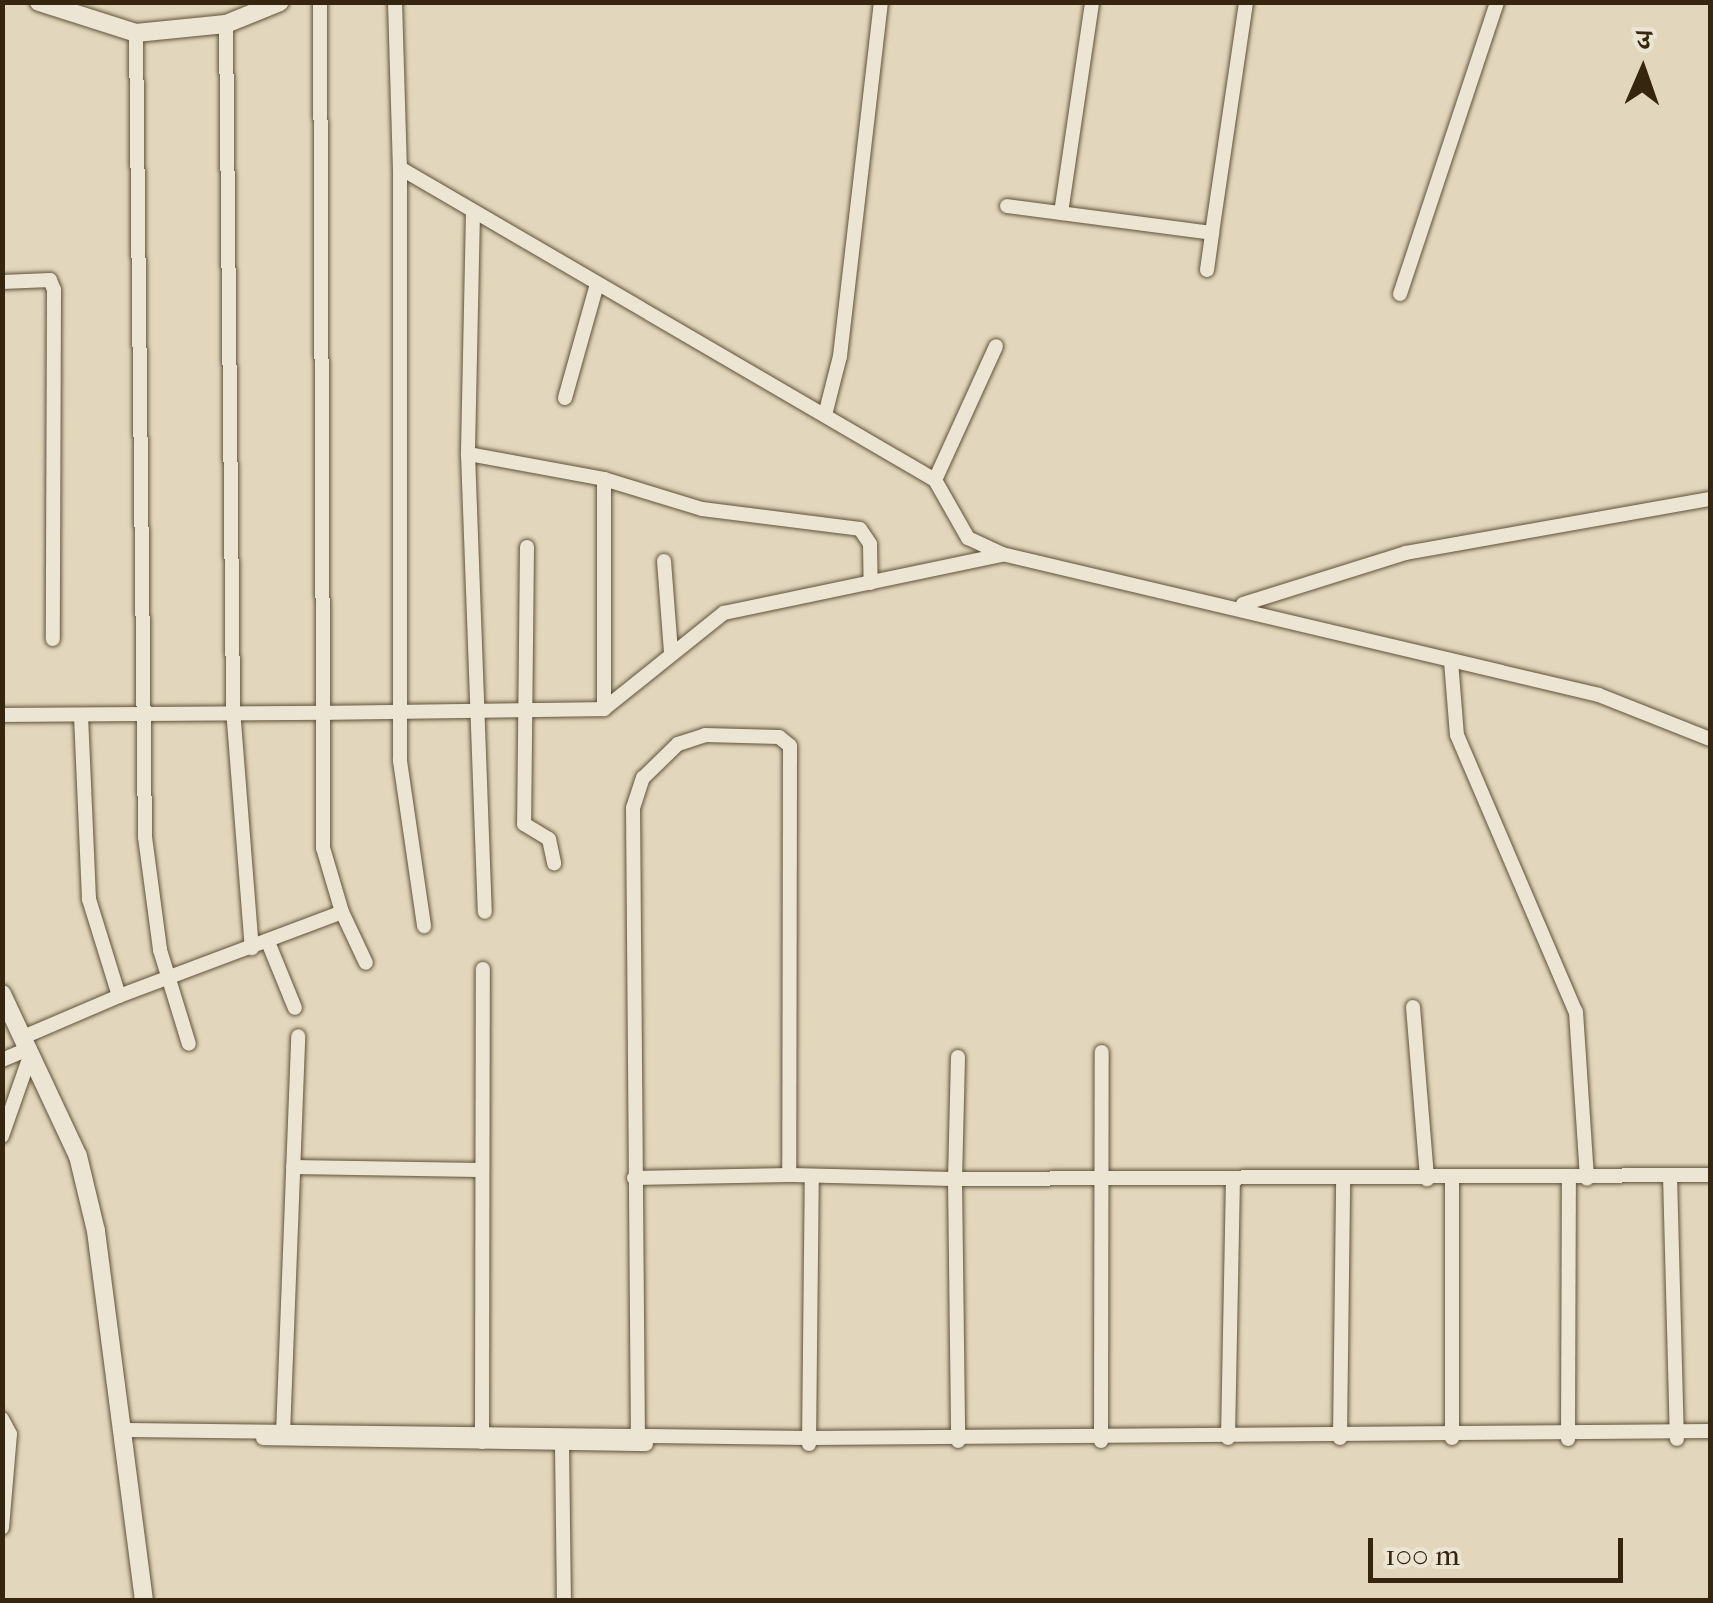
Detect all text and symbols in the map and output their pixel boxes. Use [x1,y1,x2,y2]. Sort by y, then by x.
north arrow [1593,20,1693,120]
text: उ [1636,23,1652,56]
scale bar [1373,1518,1628,1580]
text: 100 m [1385,1538,1460,1573]

